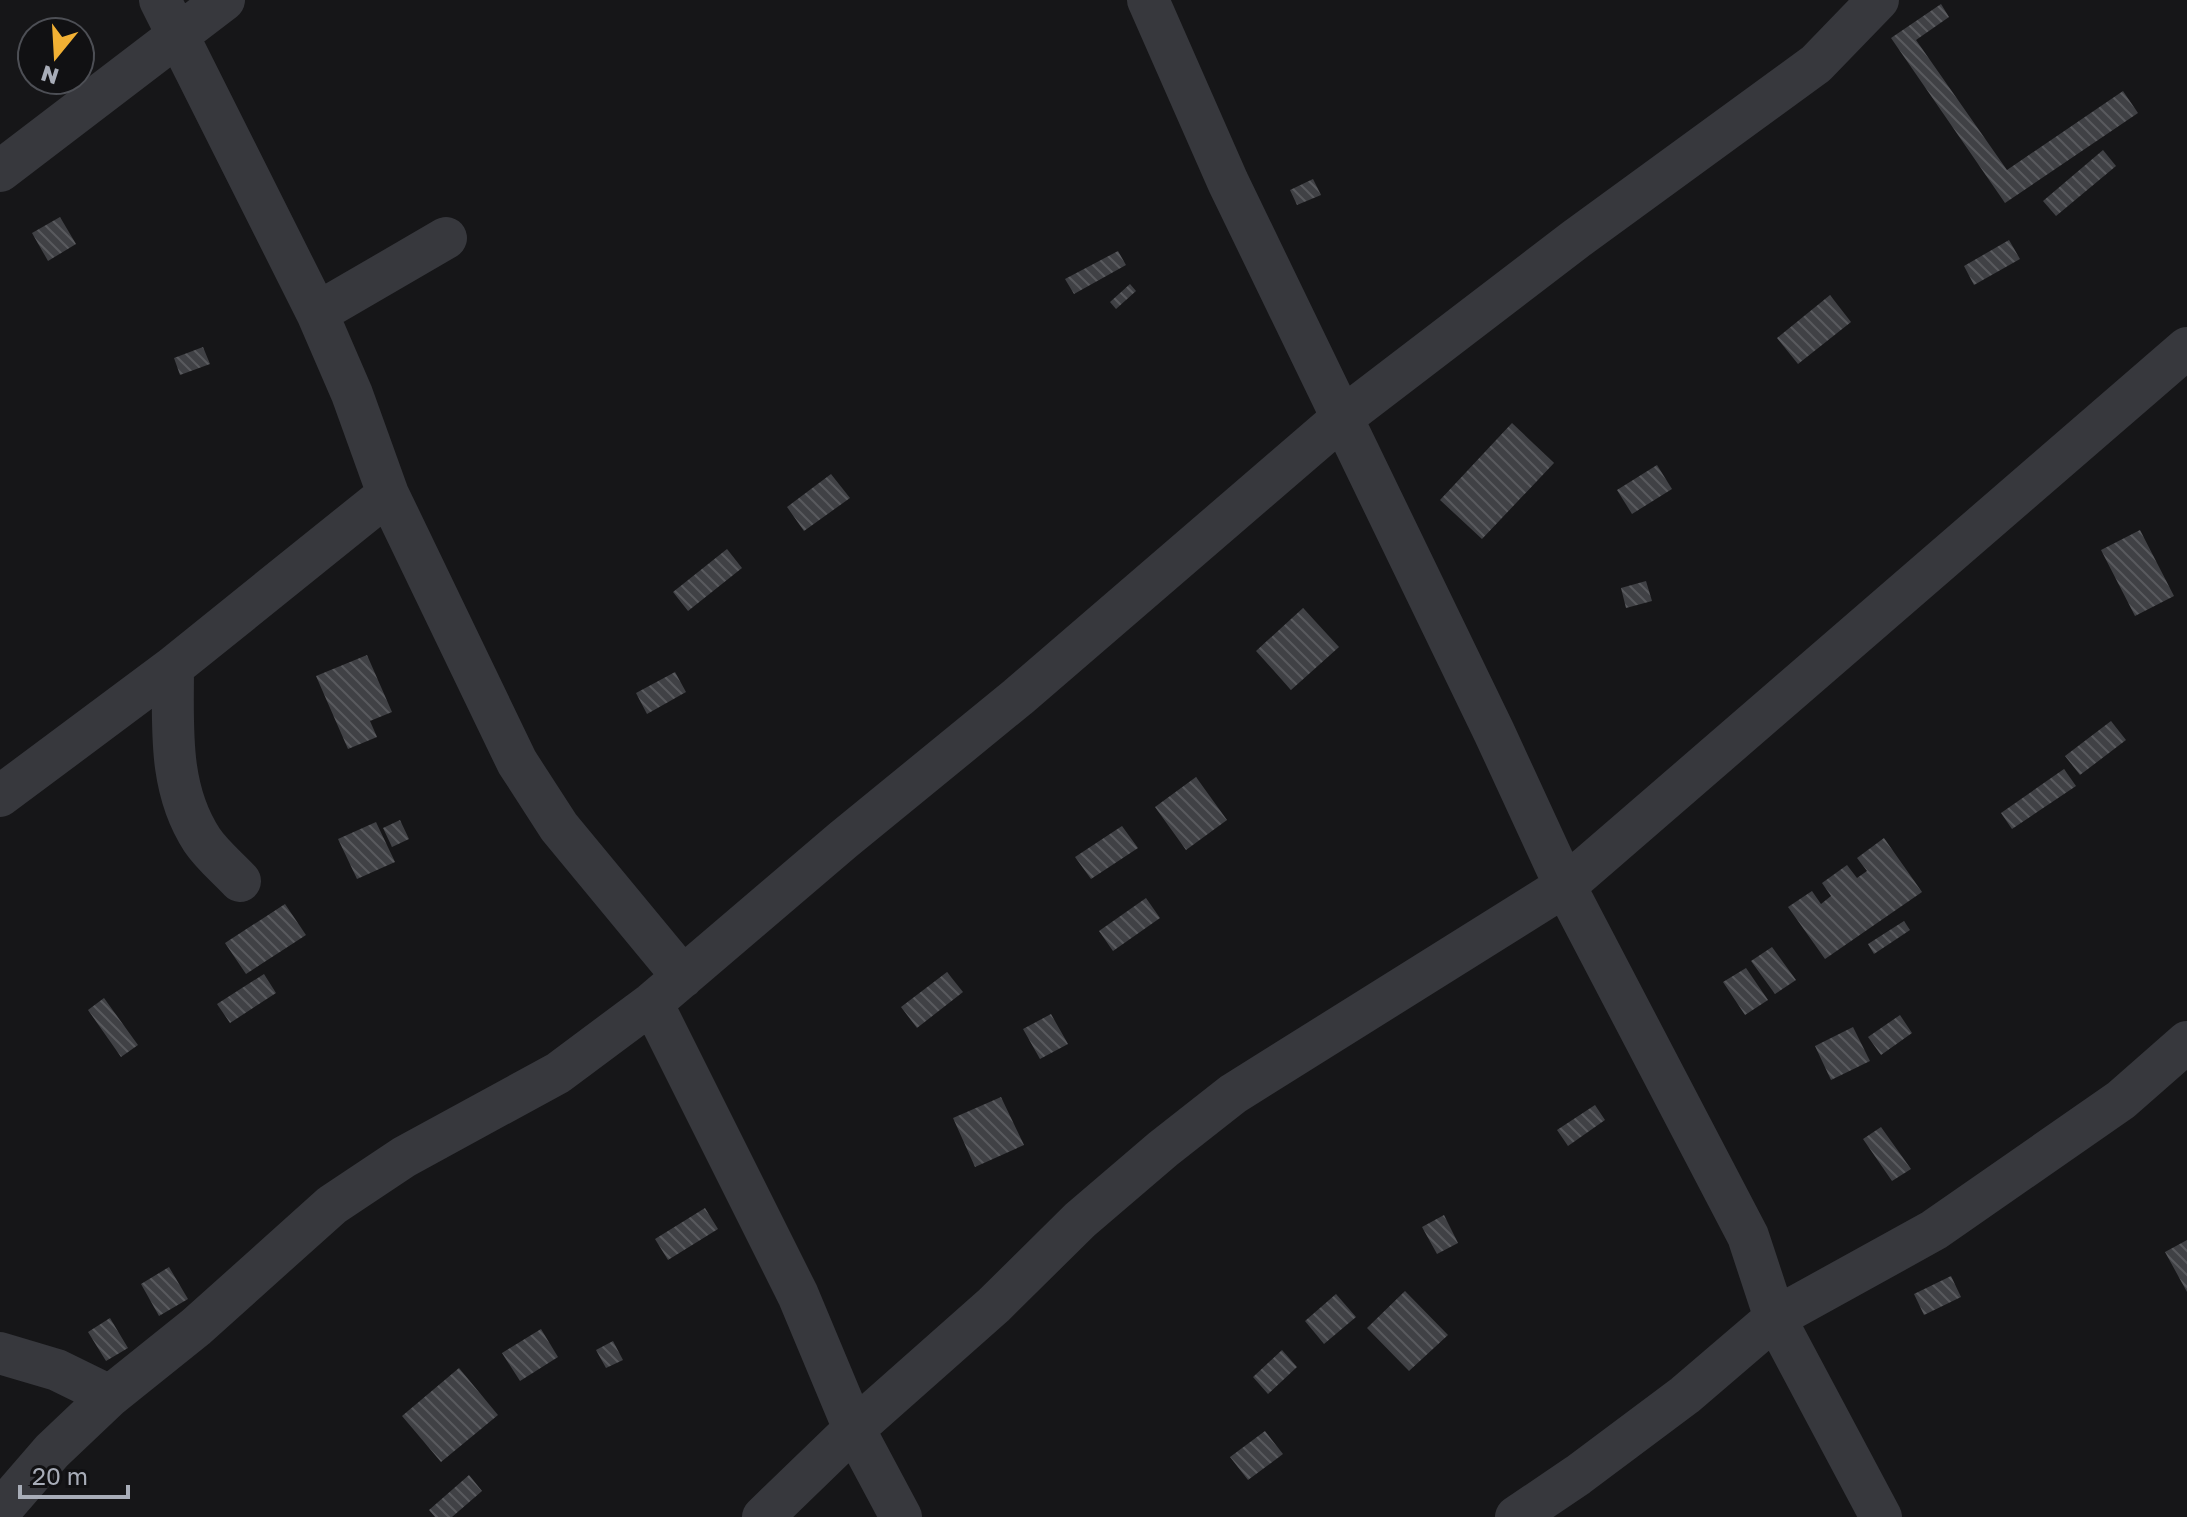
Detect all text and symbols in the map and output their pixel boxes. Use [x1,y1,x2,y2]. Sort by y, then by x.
north arrow [16,16,96,96]
text: N [38,60,62,91]
scale bar [20,1449,128,1499]
text: 20 m [32,1461,88,1490]

